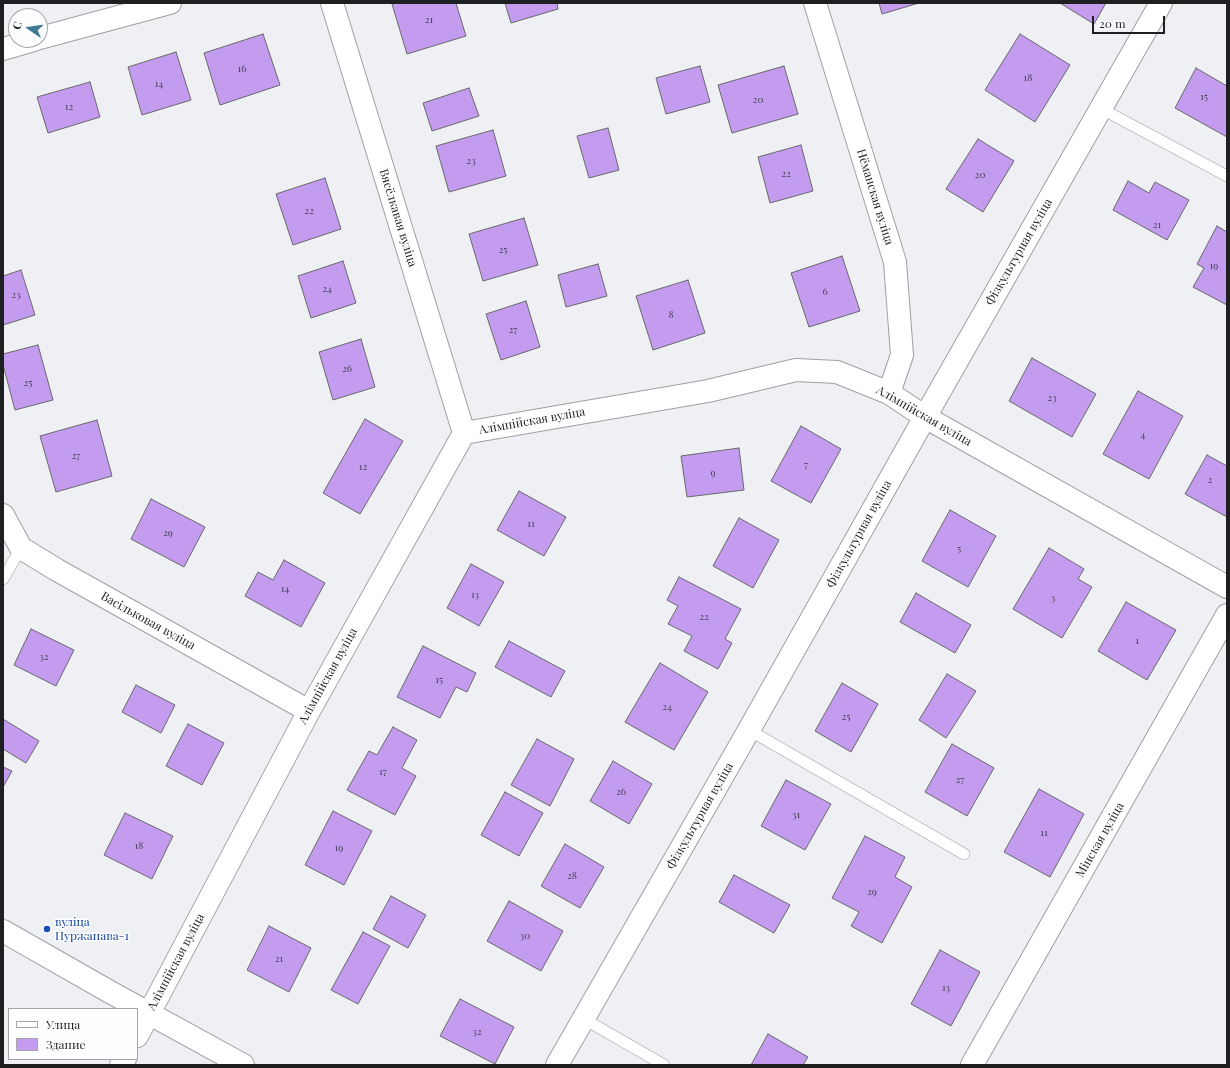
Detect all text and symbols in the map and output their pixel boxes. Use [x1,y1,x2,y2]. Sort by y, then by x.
north arrow [8,8,48,48]
scale bar [1094,8,1167,34]
house number: 21 [425,14,433,26]
text: 20 m [1099,15,1126,31]
text: С [9,20,25,31]
house number: 16 [238,63,246,75]
house number: 18 [1024,72,1032,84]
house number: 14 [155,78,163,90]
house number: 15 [1200,91,1208,103]
house number: 20 [753,94,763,106]
house number: 12 [65,101,73,113]
street label: Нёманская вуліца [854,147,896,247]
house number: 23 [466,155,476,167]
street label: Вясёлкавая вуліца [376,167,420,269]
house number: 22 [781,168,791,180]
house number: 20 [975,169,985,181]
street label: Фізкультурная вуліца [983,196,1055,308]
house number: 22 [304,205,314,217]
house number: 21 [1153,219,1161,231]
house number: 25 [499,244,507,256]
house number: 19 [1210,260,1218,272]
house number: 24 [322,283,332,295]
house number: 6 [822,286,828,298]
house number: 23 [11,289,21,301]
house number: 8 [668,309,674,321]
house number: 27 [509,324,517,336]
house number: 26 [342,363,352,375]
house number: 25 [24,377,32,389]
street label: Алімпійская вуліца [874,383,974,449]
house number: 23 [1047,392,1057,404]
street label: Алімпійская вуліца [478,405,586,437]
house number: 4 [1141,429,1145,441]
house number: 27 [72,450,80,462]
house number: 7 [804,459,808,471]
house number: 12 [359,461,367,473]
house number: 9 [710,467,716,479]
house number: 2 [1208,474,1212,486]
street label: Фізкультурная вуліца [823,478,895,590]
house number: 11 [527,518,535,530]
house number: 29 [163,527,173,539]
house number: 5 [957,543,961,555]
house number: 14 [281,583,289,595]
street label: Васільковая вуліца [98,589,198,653]
house number: 13 [471,589,479,601]
house number: 3 [1051,592,1055,604]
house number: 22 [699,611,709,623]
street label: Алімпійская вуліца [296,625,360,727]
house number: 1 [1135,635,1139,647]
house number: 32 [39,651,49,663]
house number: 15 [435,674,443,686]
house number: 24 [662,701,672,713]
house number: 25 [842,711,850,723]
street label: Фізкультурная вуліца [664,760,736,872]
house number: 17 [379,766,387,778]
house number: 27 [956,774,964,786]
house number: 26 [616,786,626,798]
street label: Мінская вуліца [1073,800,1127,880]
house number: 31 [792,809,800,821]
house number: 11 [1040,827,1048,839]
house number: 18 [135,840,143,852]
house number: 19 [335,842,343,854]
house number: 28 [567,870,577,882]
house number: 29 [867,886,877,898]
street label: Алімпійская вуліца [144,911,208,1013]
place label: вуліца Нуржанава-1 [55,915,129,943]
marker: вуліца Нуржанава-1 [42,924,52,934]
house number: 30 [520,930,530,942]
house number: 21 [275,953,283,965]
house number: 13 [942,982,950,994]
legend [8,1008,138,1060]
text: Улица [46,1016,80,1032]
house number: 32 [472,1026,482,1038]
text: Здание [46,1036,86,1052]

